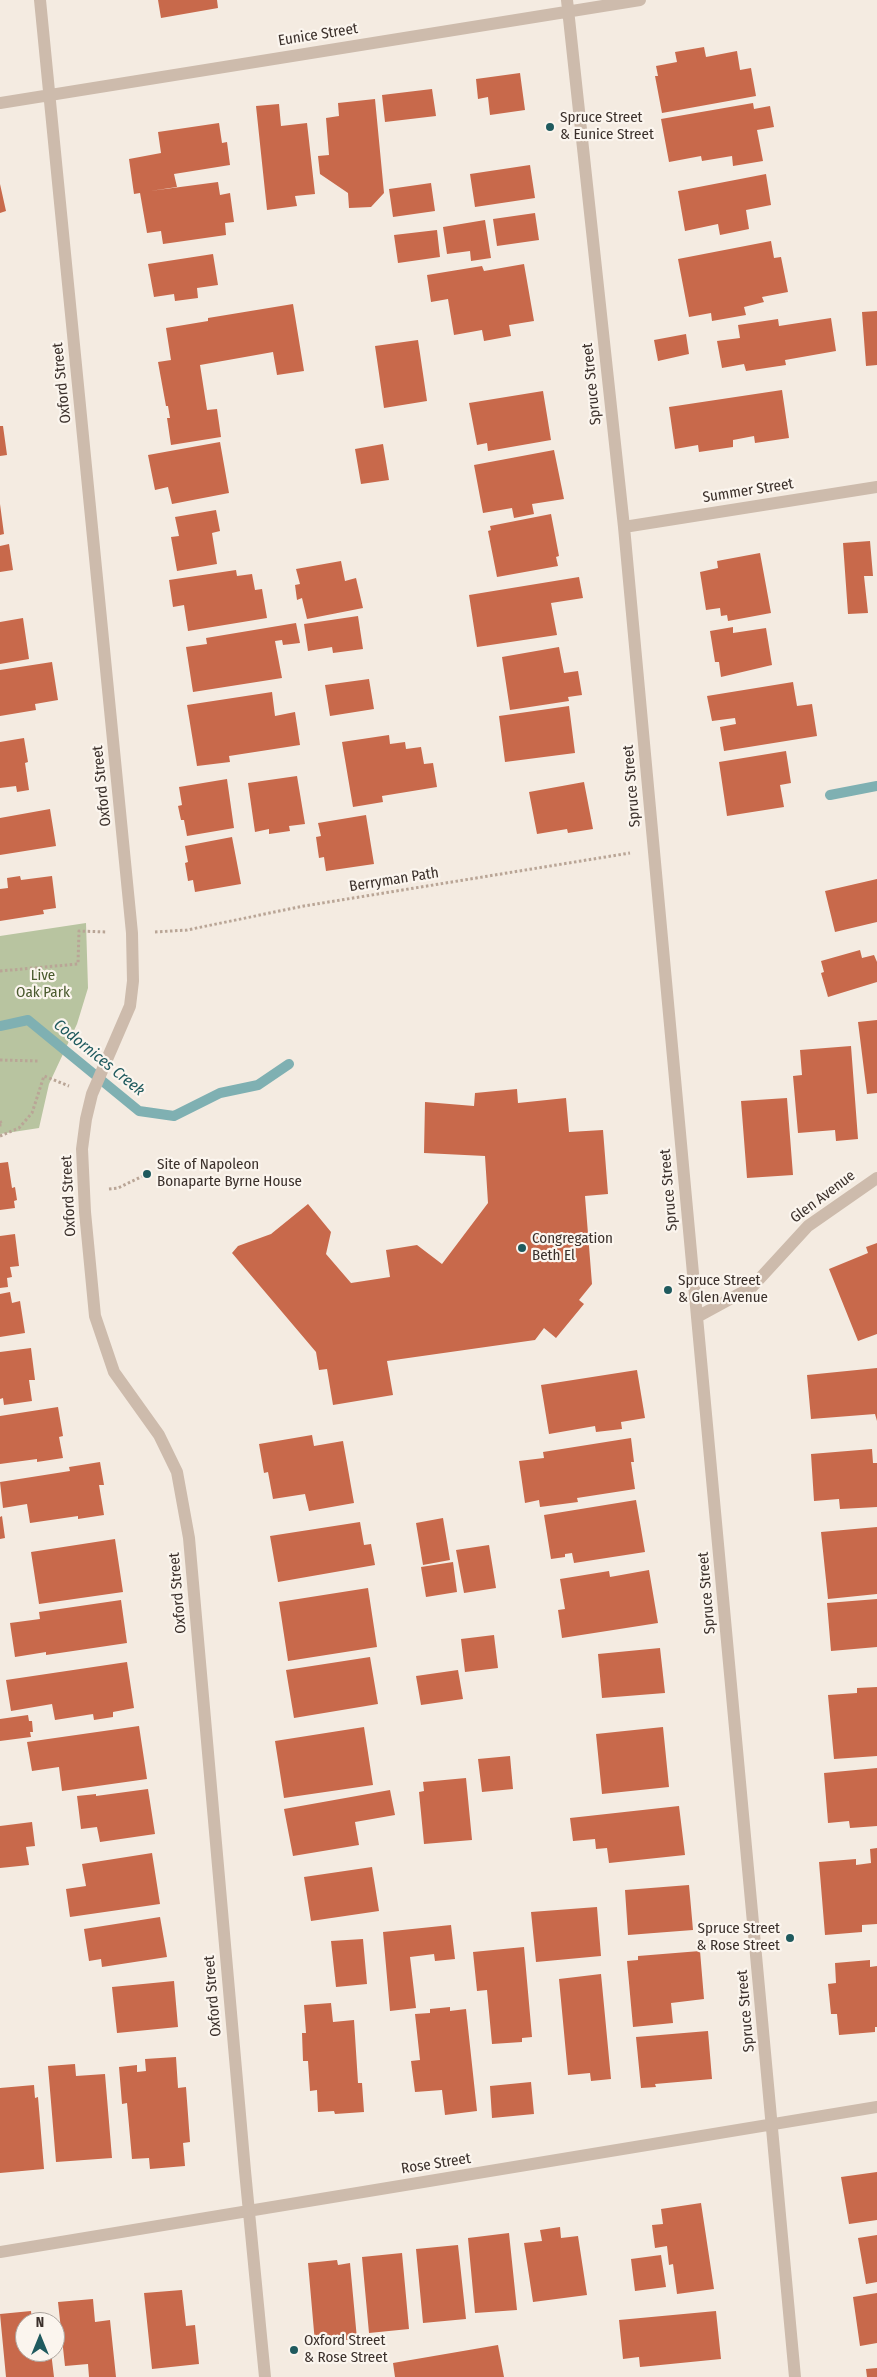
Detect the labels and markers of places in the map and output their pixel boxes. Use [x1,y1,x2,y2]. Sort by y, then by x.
place label: Spruce Street & Eunice Street [560,109,654,144]
marker: Spruce Street & Eunice Street [544,121,556,133]
place label: Site of Napoleon Bonaparte Byrne House [157,1156,302,1191]
marker: Site of Napoleon Bonaparte Byrne House [141,1168,153,1180]
place label: Congregation Beth El [532,1230,613,1265]
marker: Congregation Beth El [516,1242,528,1254]
place label: Spruce Street & Glen Avenue [678,1272,768,1307]
marker: Spruce Street & Glen Avenue [662,1284,674,1296]
place label: Spruce Street & Rose Street [696,1920,780,1955]
marker: Spruce Street & Rose Street [784,1932,796,1944]
place label: Oxford Street & Rose Street [304,2332,388,2367]
marker: Oxford Street & Rose Street [288,2344,300,2356]

